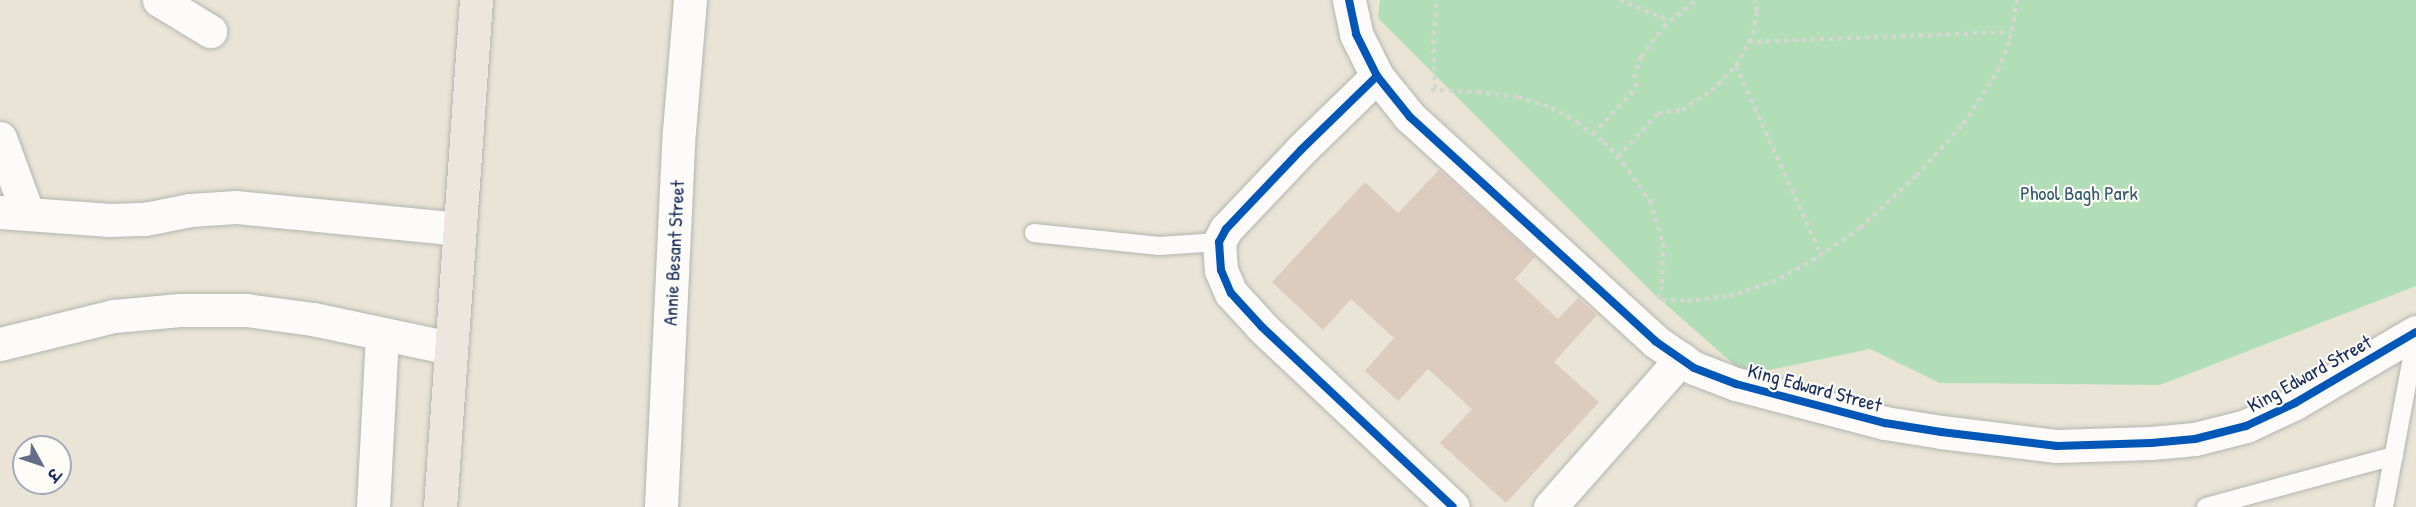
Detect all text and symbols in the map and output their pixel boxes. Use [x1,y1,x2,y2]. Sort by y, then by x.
street label: Annie Besant Street [657,180,689,326]
park label: Phool Bagh Park [2020,180,2138,204]
street label: King Edward Street [2243,329,2375,417]
street label: King Edward Street [1745,358,1885,416]
north arrow [12,435,72,495]
text: उ [42,464,66,486]

